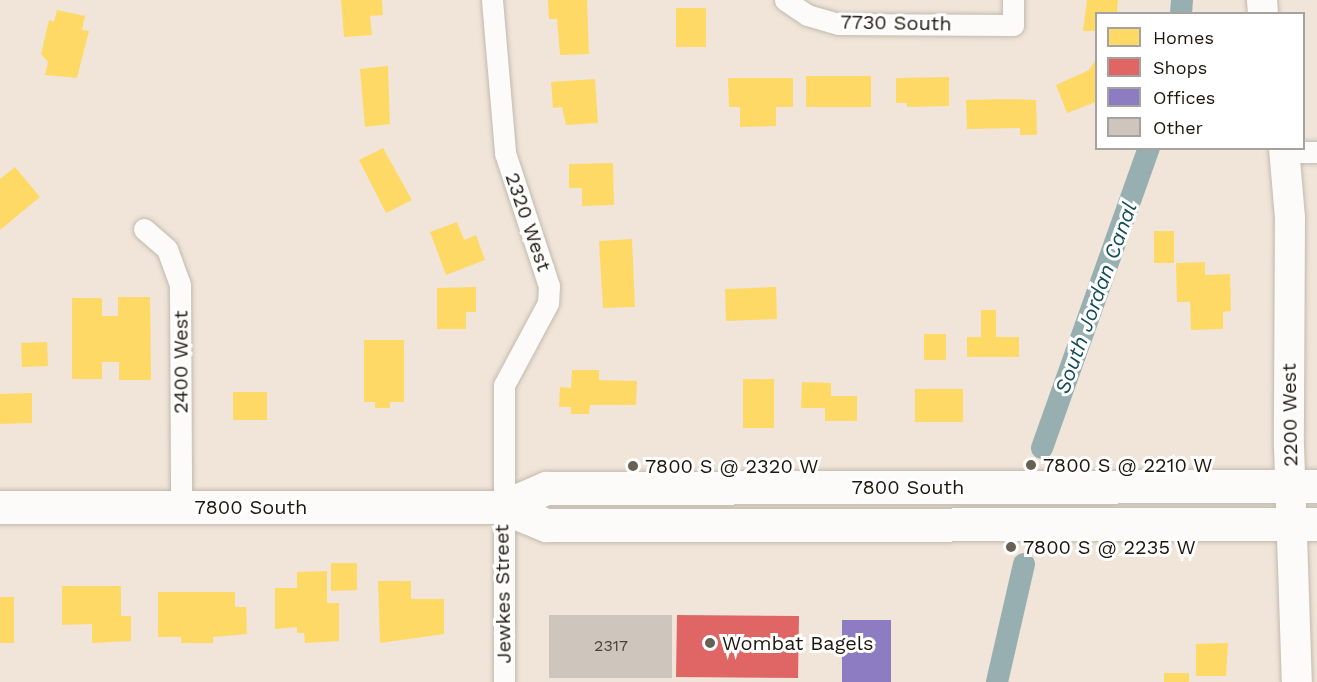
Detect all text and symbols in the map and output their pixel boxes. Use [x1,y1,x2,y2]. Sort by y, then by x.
street label: 7730 South [840,10,952,36]
legend [1095,12,1305,150]
text: Homes [1153,27,1214,48]
text: Shops [1153,57,1207,78]
text: Offices [1153,87,1215,108]
text: Other [1153,117,1203,138]
street label: 2320 West [500,169,556,275]
water label: South Jordan Canal [1050,199,1142,397]
street label: 2400 West [169,310,193,414]
street label: 2200 West [1277,363,1303,467]
place label: 7800 S @ 2210 W [1043,453,1213,477]
place label: 7800 S @ 2320 W [645,454,819,478]
marker: 7800 S @ 2210 W [1024,458,1038,472]
marker: 7800 S @ 2320 W [626,459,640,473]
street label: 7800 South [852,475,964,499]
street label: 7800 South [195,495,307,519]
street label: Jewkes Street [490,524,516,664]
place label: 7800 S @ 2235 W [1023,535,1196,559]
marker: 7800 S @ 2235 W [1004,540,1018,554]
place label: Wombat Bagels [722,631,873,655]
house number: 2317 [594,636,628,656]
marker: Wombat Bagels [703,636,717,650]

